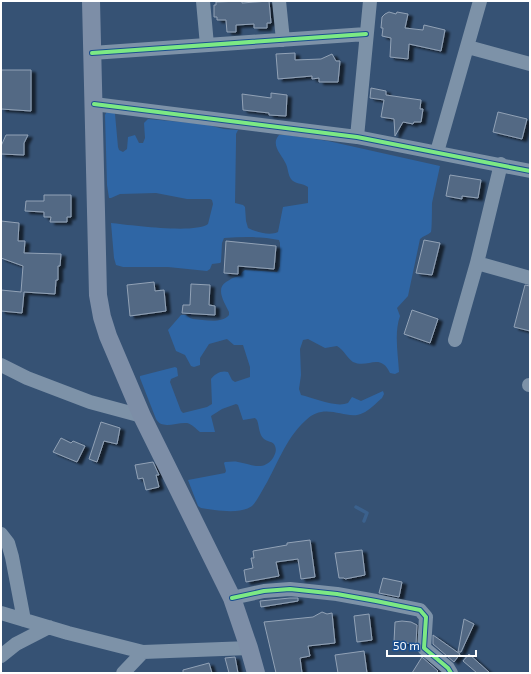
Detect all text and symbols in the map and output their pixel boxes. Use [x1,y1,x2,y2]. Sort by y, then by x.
scale bar [387,632,476,658]
text: 50 m [393,638,420,652]

